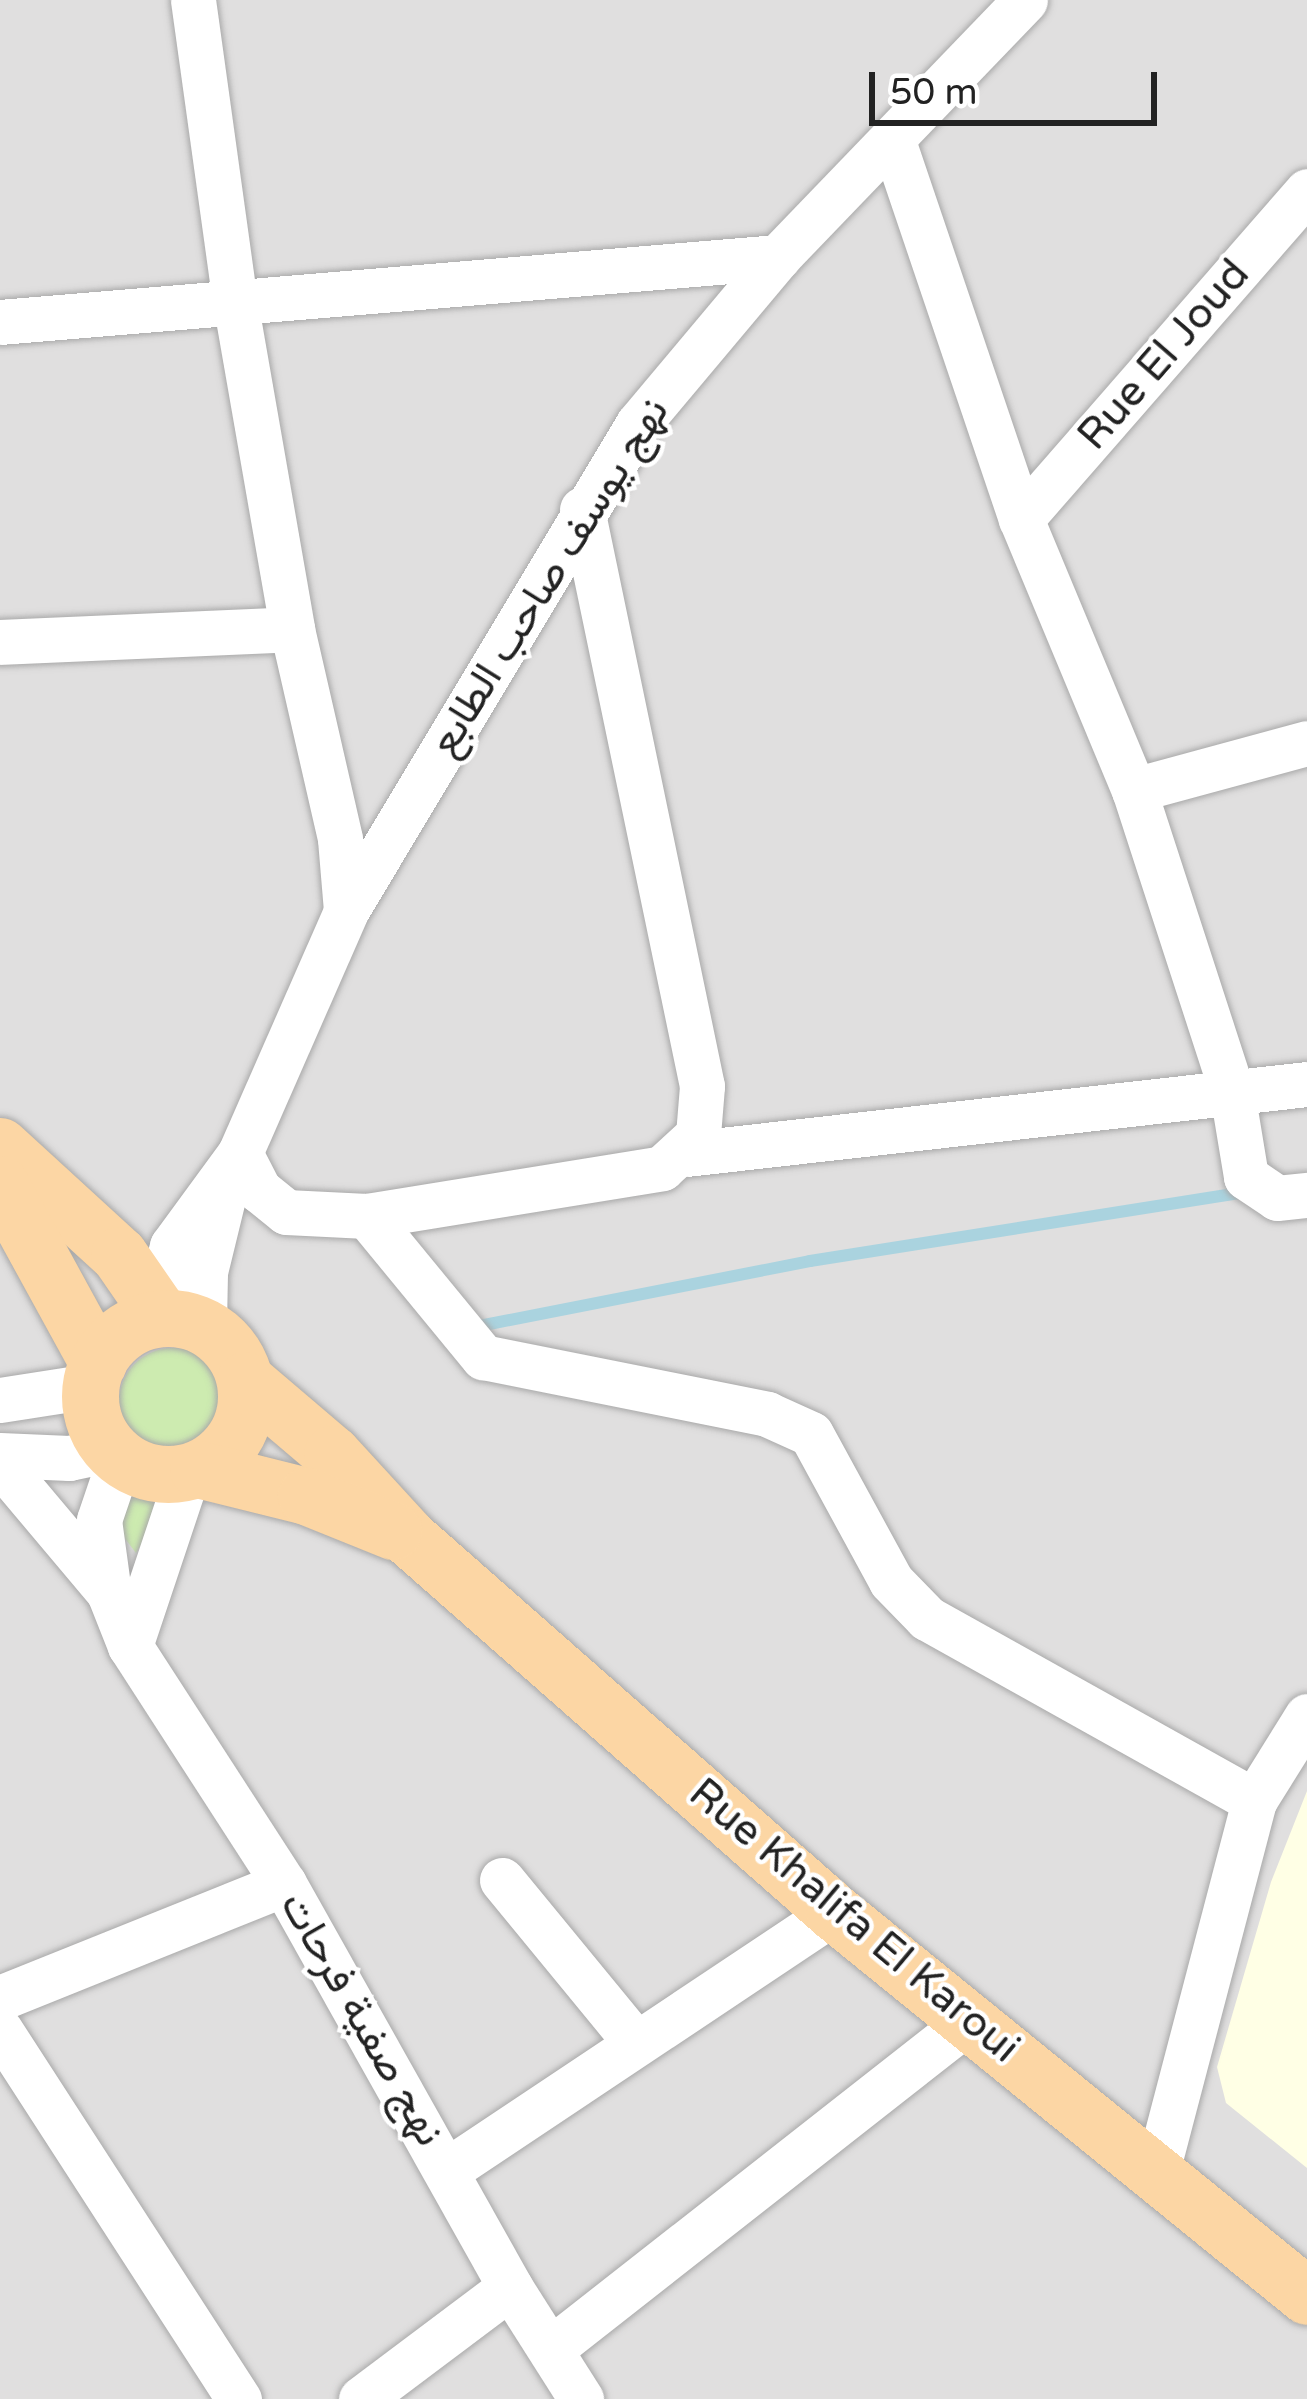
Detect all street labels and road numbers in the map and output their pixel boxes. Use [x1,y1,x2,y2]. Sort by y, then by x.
street label: Rue El Joud [1068,250,1260,460]
street label: نهج يوسف صاحب الطابع [418,389,680,765]
street label: Rue Khalifa El Karoui [679,1768,1029,2074]
street label: نهج صفية فرحات [269,1883,455,2155]

